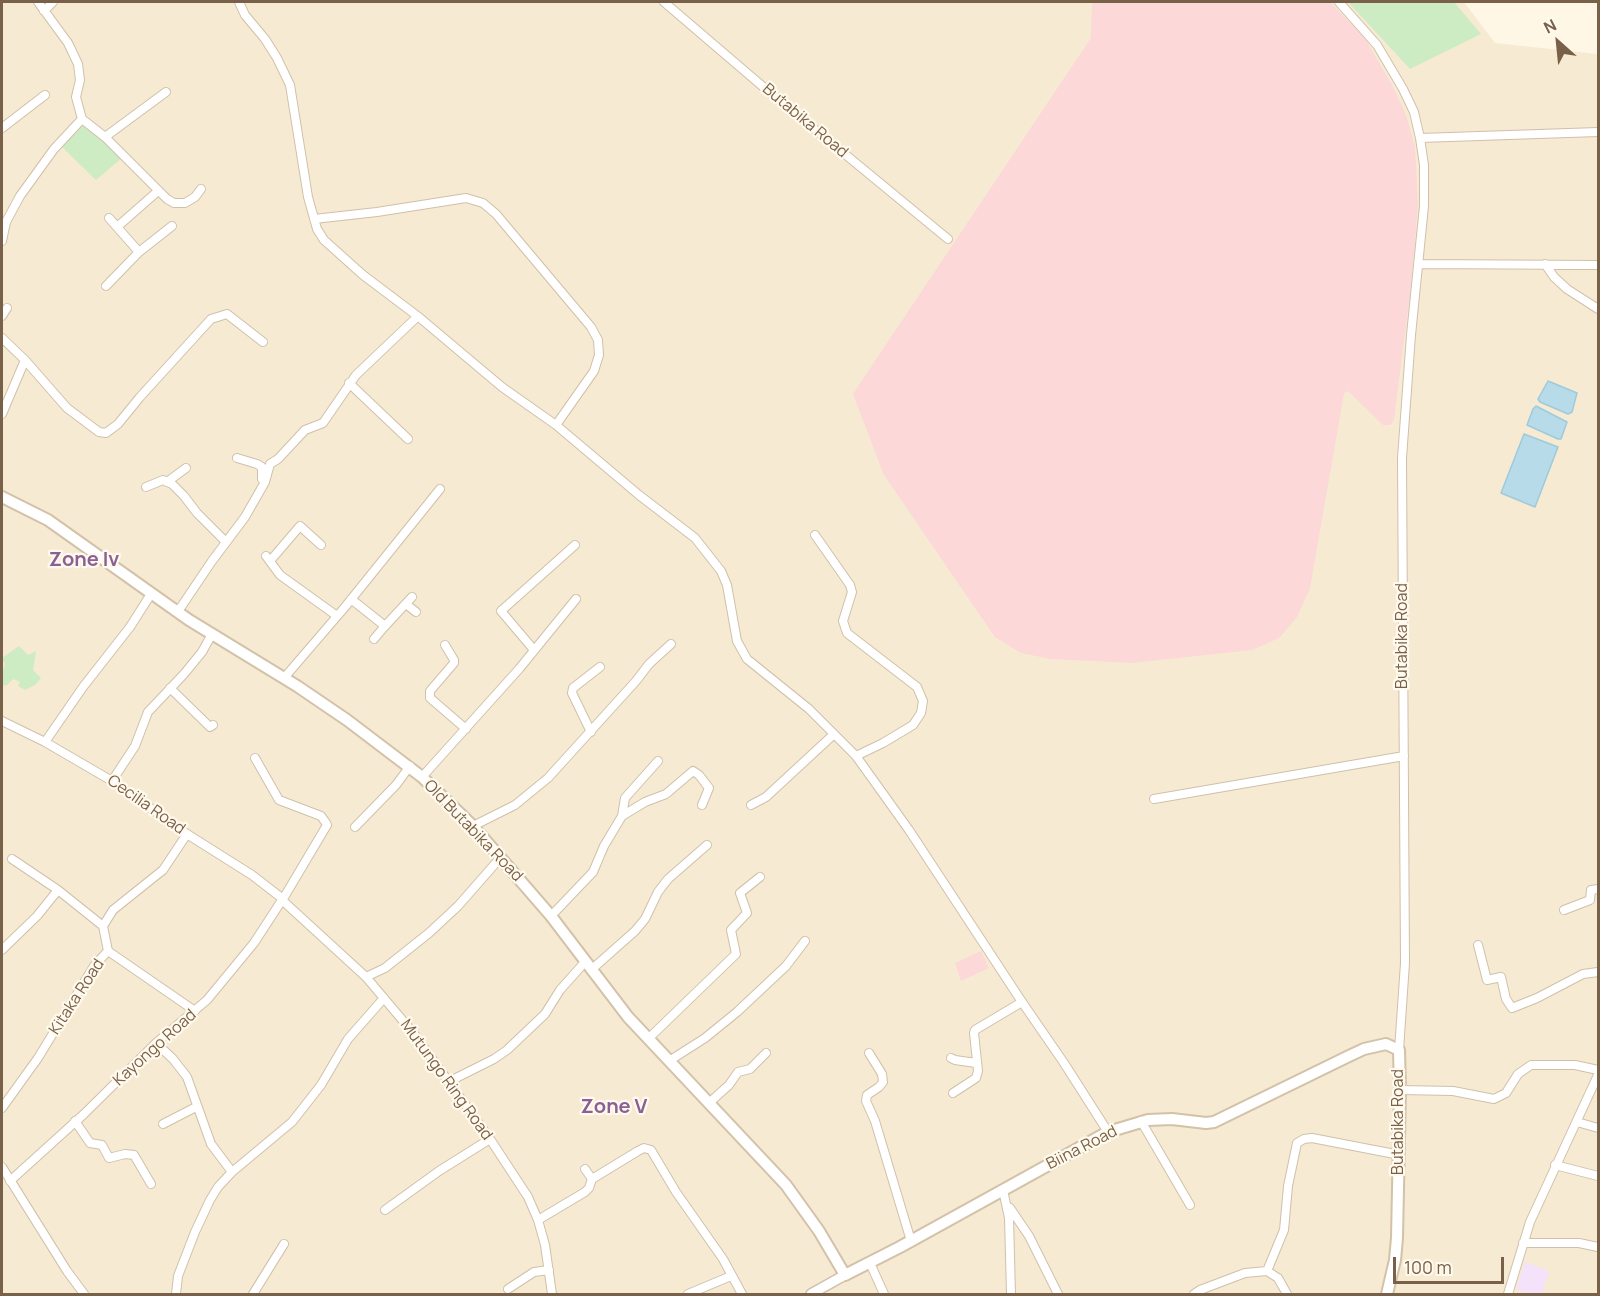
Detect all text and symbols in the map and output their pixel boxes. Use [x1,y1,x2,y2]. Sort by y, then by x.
north arrow [1528,12,1588,72]
text: N [1540,14,1560,38]
street label: Butabika Road [758,80,852,162]
district label: Zone Iv [49,548,119,572]
street label: Butabika Road [1393,583,1413,689]
street label: Cecilia Road [103,771,189,839]
street label: Old Butabika Road [420,776,526,886]
street label: Kitaka Road [45,956,109,1038]
street label: Kayongo Road [110,1006,200,1090]
street label: Mutungo Ring Road [396,1016,496,1144]
street label: Butabika Road [1389,1069,1409,1175]
district label: Zone V [581,1095,647,1119]
street label: Biina Road [1043,1122,1121,1174]
scale bar [1396,1245,1507,1283]
text: 100 m [1404,1255,1452,1279]

